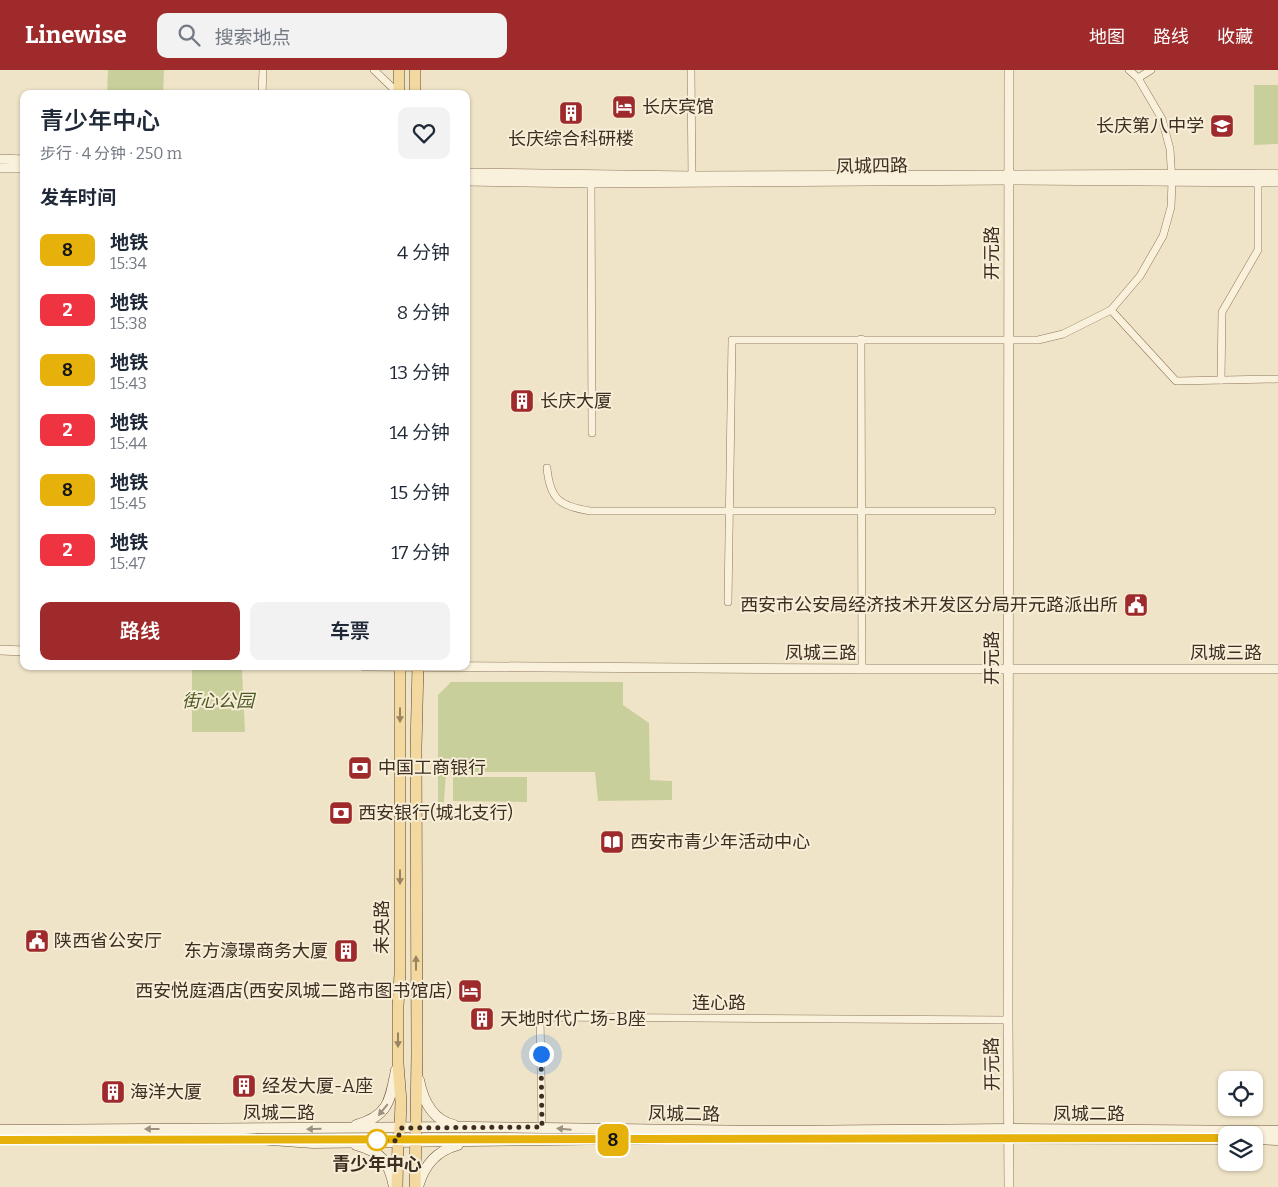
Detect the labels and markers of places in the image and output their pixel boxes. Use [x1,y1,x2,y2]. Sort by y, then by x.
hotel icon: 长庆宾馆 [611,94,637,120]
place label: 长庆宾馆 [642,96,714,118]
building icon: 长庆综合科研楼 [558,100,584,126]
school or university icon: 长庆第八中学 [1209,113,1235,139]
place label: 长庆第八中学 [1096,115,1204,137]
place label: 长庆综合科研楼 [508,128,634,150]
building icon: 长庆大厦 [509,388,535,414]
place label: 长庆大厦 [540,390,612,412]
public building icon: 西安市公安局经济技术开发区分局开元路派出所 [1123,592,1149,618]
place label: 西安市公安局经济技术开发区分局开元路派出所 [740,594,1118,616]
bank icon: 中国工商银行 [347,755,373,781]
place label: 中国工商银行 [378,757,486,779]
bank icon: 西安银行(城北支行) [328,800,354,826]
place label: 西安银行(城北支行) [358,802,513,824]
library icon: 西安市青少年活动中心 [599,829,625,855]
place label: 西安市青少年活动中心 [630,831,810,853]
public building icon: 陕西省公安厅 [24,928,50,954]
place label: 陕西省公安厅 [54,930,162,952]
building icon: 东方濠璟商务大厦 [333,938,359,964]
place label: 东方濠璟商务大厦 [184,940,328,962]
hotel icon: 西安悦庭酒店(西安凤城二路市图书馆店) [457,978,483,1004]
place label: 西安悦庭酒店(西安凤城二路市图书馆店) [135,980,452,1002]
building icon: 天地时代广场-B座 [469,1006,495,1032]
place label: 天地时代广场-B座 [500,1008,646,1030]
building icon: 经发大厦-A座 [231,1073,257,1099]
place label: 经发大厦-A座 [262,1075,373,1097]
building icon: 海洋大厦 [100,1079,126,1105]
place label: 海洋大厦 [130,1081,202,1103]
marker: 青少年中心 [366,1129,388,1151]
place label: 青少年中心 [332,1153,422,1175]

